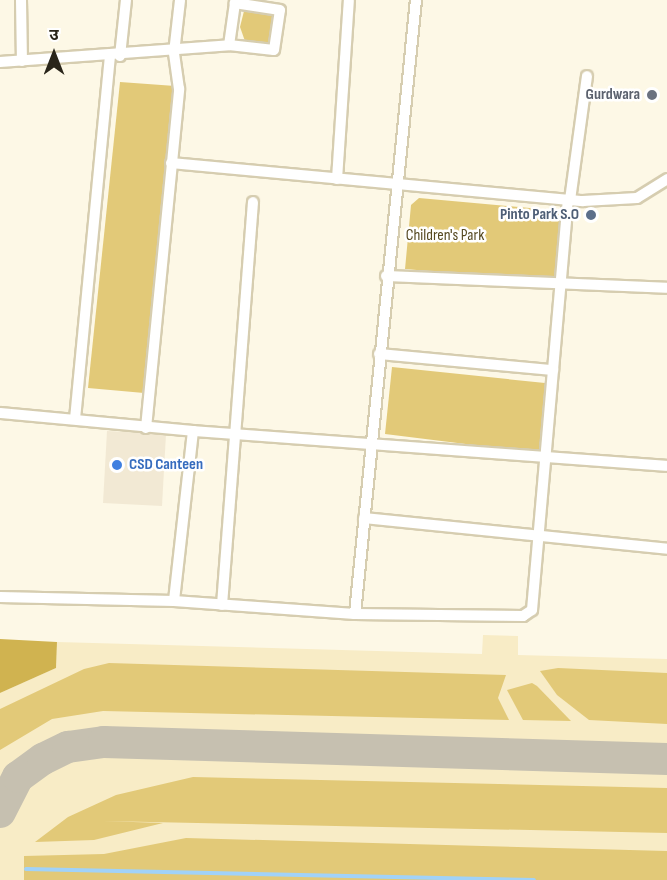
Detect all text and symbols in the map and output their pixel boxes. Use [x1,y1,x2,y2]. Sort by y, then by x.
north arrow [24,24,84,84]
text: उ [49,26,59,45]
place label: Gurdwara [586,85,640,105]
marker: Gurdwara [645,88,659,102]
place label: Pinto Park S.O [500,205,579,225]
marker: Pinto Park S.O [584,208,598,222]
park label: Children's Park [406,226,484,246]
place label: CSD Canteen [129,455,203,475]
marker: CSD Canteen [110,458,124,472]

